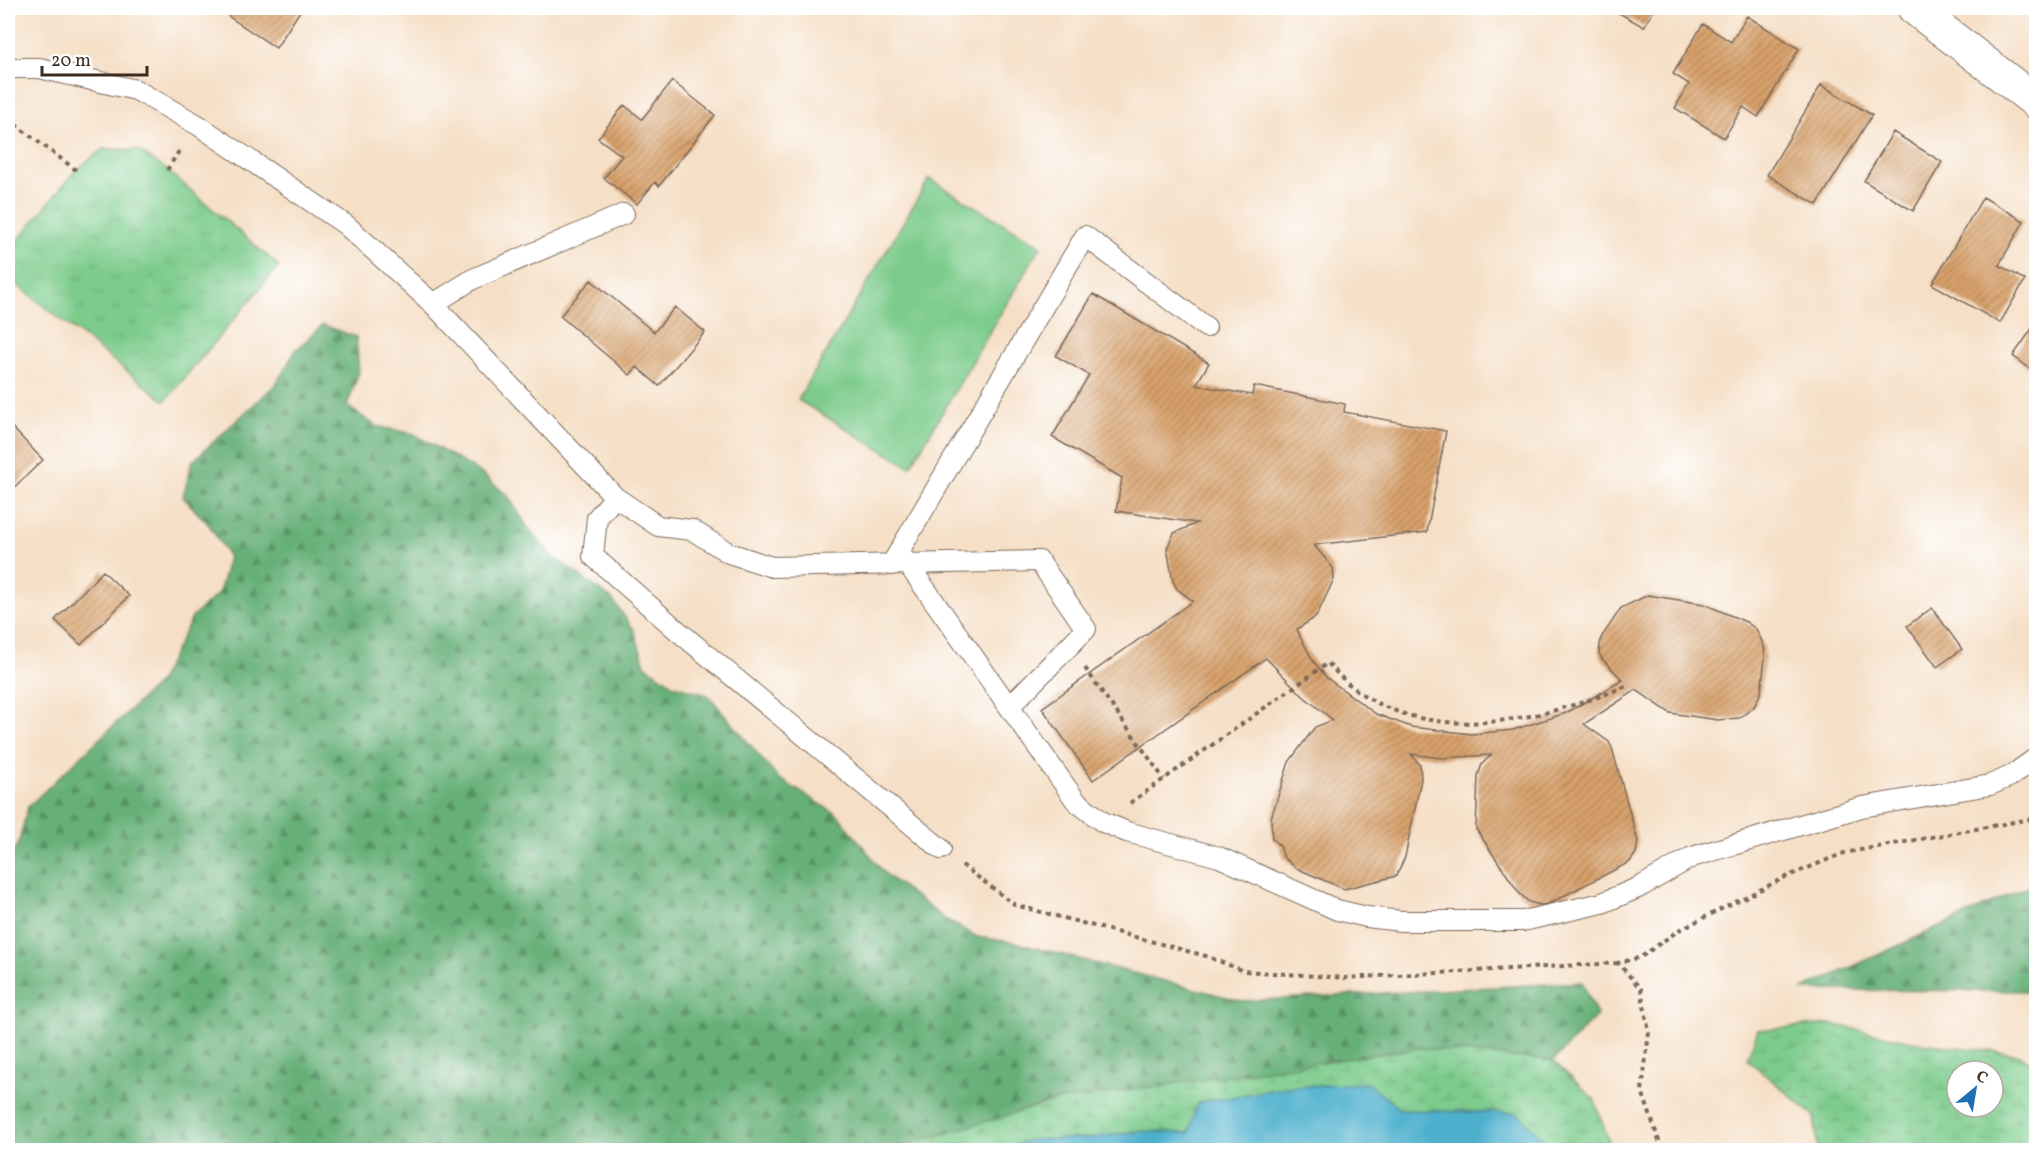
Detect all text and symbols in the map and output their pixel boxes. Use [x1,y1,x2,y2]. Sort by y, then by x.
scale bar [42,39,147,77]
text: 20 m [51,49,91,74]
north arrow [1945,1059,2005,1119]
text: С [1972,1066,1991,1090]

